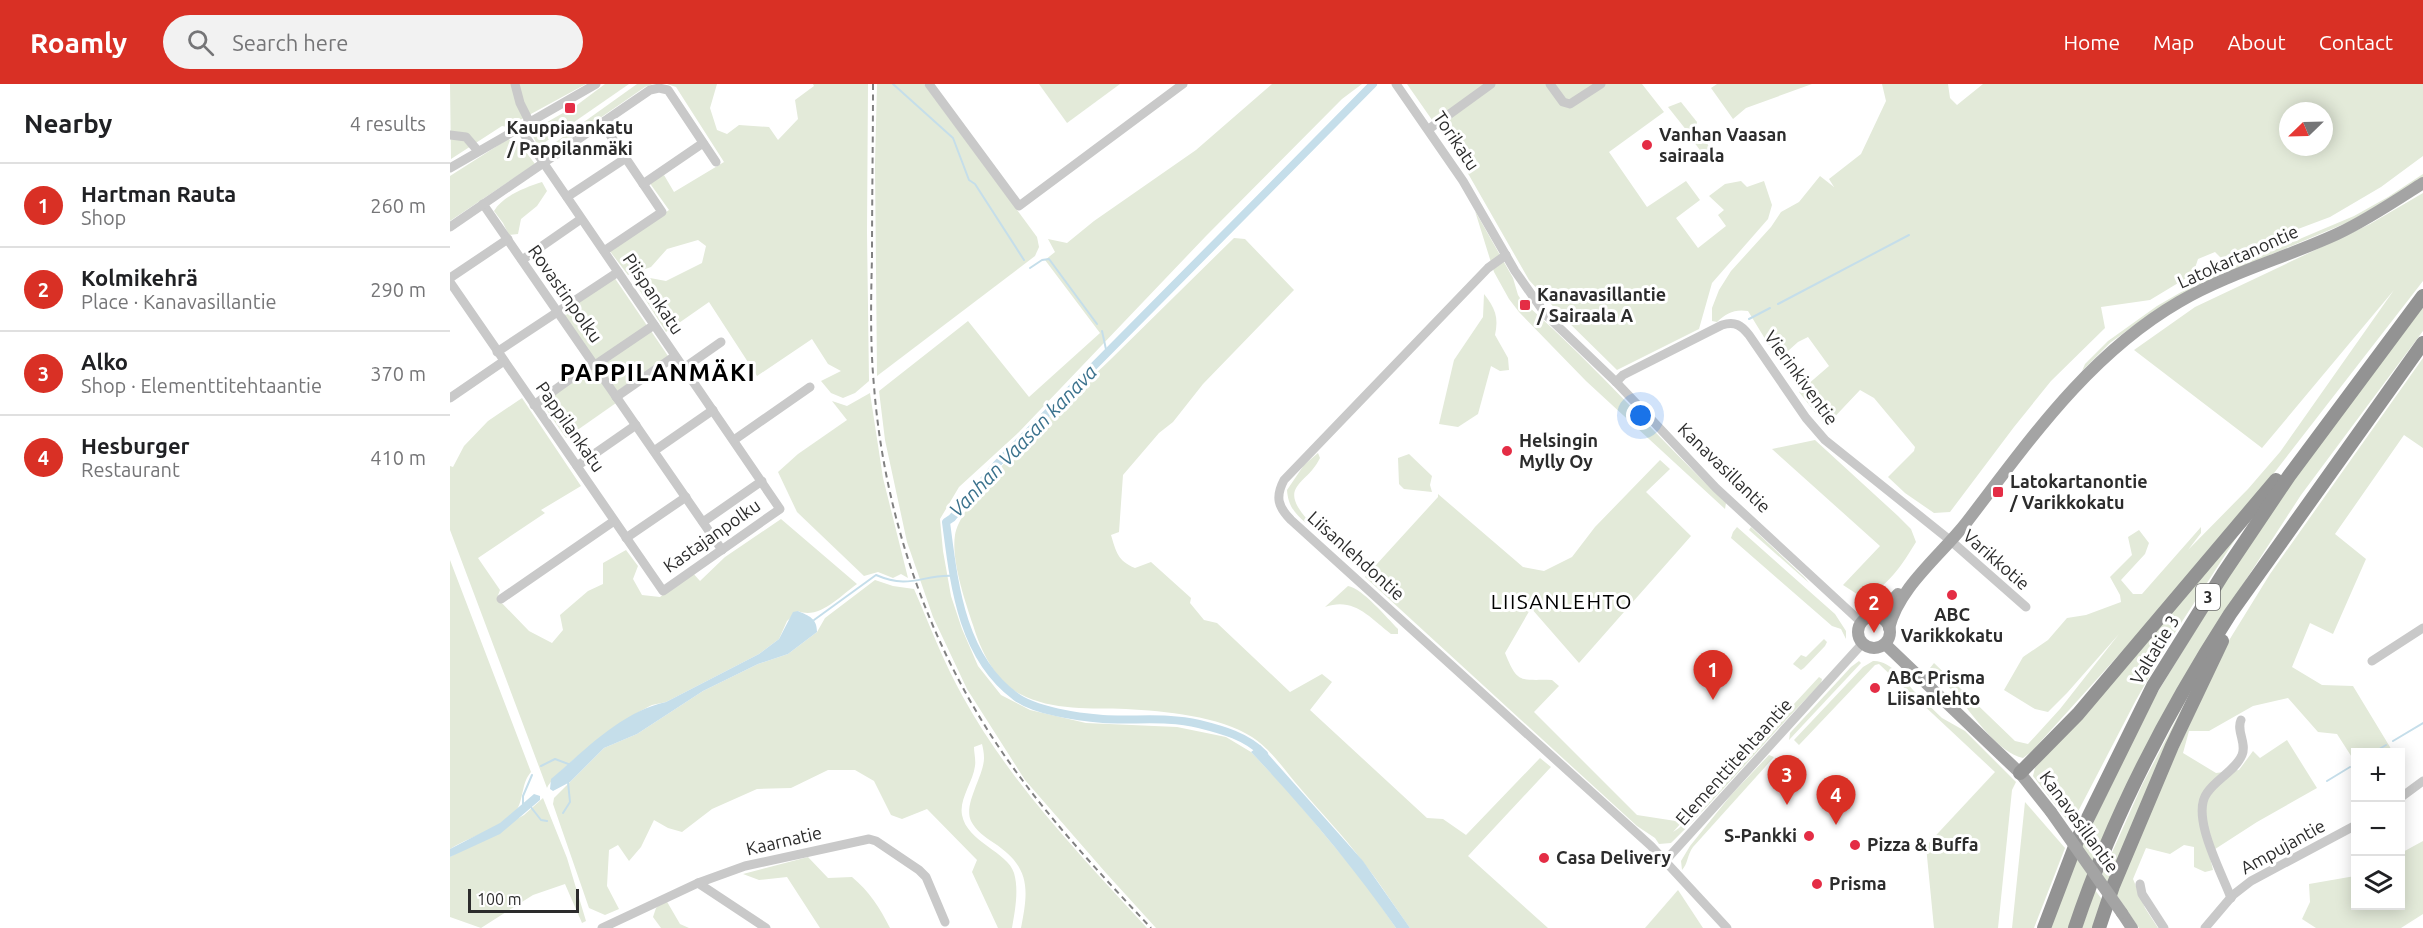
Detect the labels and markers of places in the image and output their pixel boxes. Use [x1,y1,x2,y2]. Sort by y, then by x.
marker: Kauppiaankatu / Pappilanmäki [563,101,577,115]
place label: Kauppiaankatu / Pappilanmäki [506,117,633,158]
place label: Vanhan Vaasan sairaala [1659,124,1787,165]
marker: Vanhan Vaasan sairaala [1640,138,1654,152]
place label: Kanavasillantie / Sairaala A [1536,284,1666,325]
marker: Kanavasillantie / Sairaala A [1518,298,1532,312]
place label: Helsingin Mylly Oy [1519,430,1598,471]
marker: Helsingin Mylly Oy [1500,444,1514,458]
place label: Latokartanontie / Varikkokatu [2009,471,2148,512]
marker: Latokartanontie / Varikkokatu [1991,485,2005,499]
pin: 2 [1854,584,1894,633]
marker: ABC Varikkokatu [1945,588,1959,602]
place label: ABC Varikkokatu [1901,604,2003,645]
pin: 1 [1694,650,1732,700]
place label: ABC Prisma Liisanlehto [1887,667,1985,708]
marker: ABC Prisma Liisanlehto [1868,681,1882,695]
pin: 3 [1768,756,1806,805]
pin: 4 [1816,776,1856,825]
place label: S-Pankki [1724,825,1797,845]
marker: S-Pankki [1802,829,1816,843]
place label: Pizza & Buffa [1867,834,1979,854]
marker: Pizza & Buffa [1848,838,1862,852]
place label: Casa Delivery [1556,847,1671,867]
marker: Casa Delivery [1537,851,1551,865]
place label: Prisma [1829,873,1887,893]
marker: Prisma [1810,877,1824,891]

